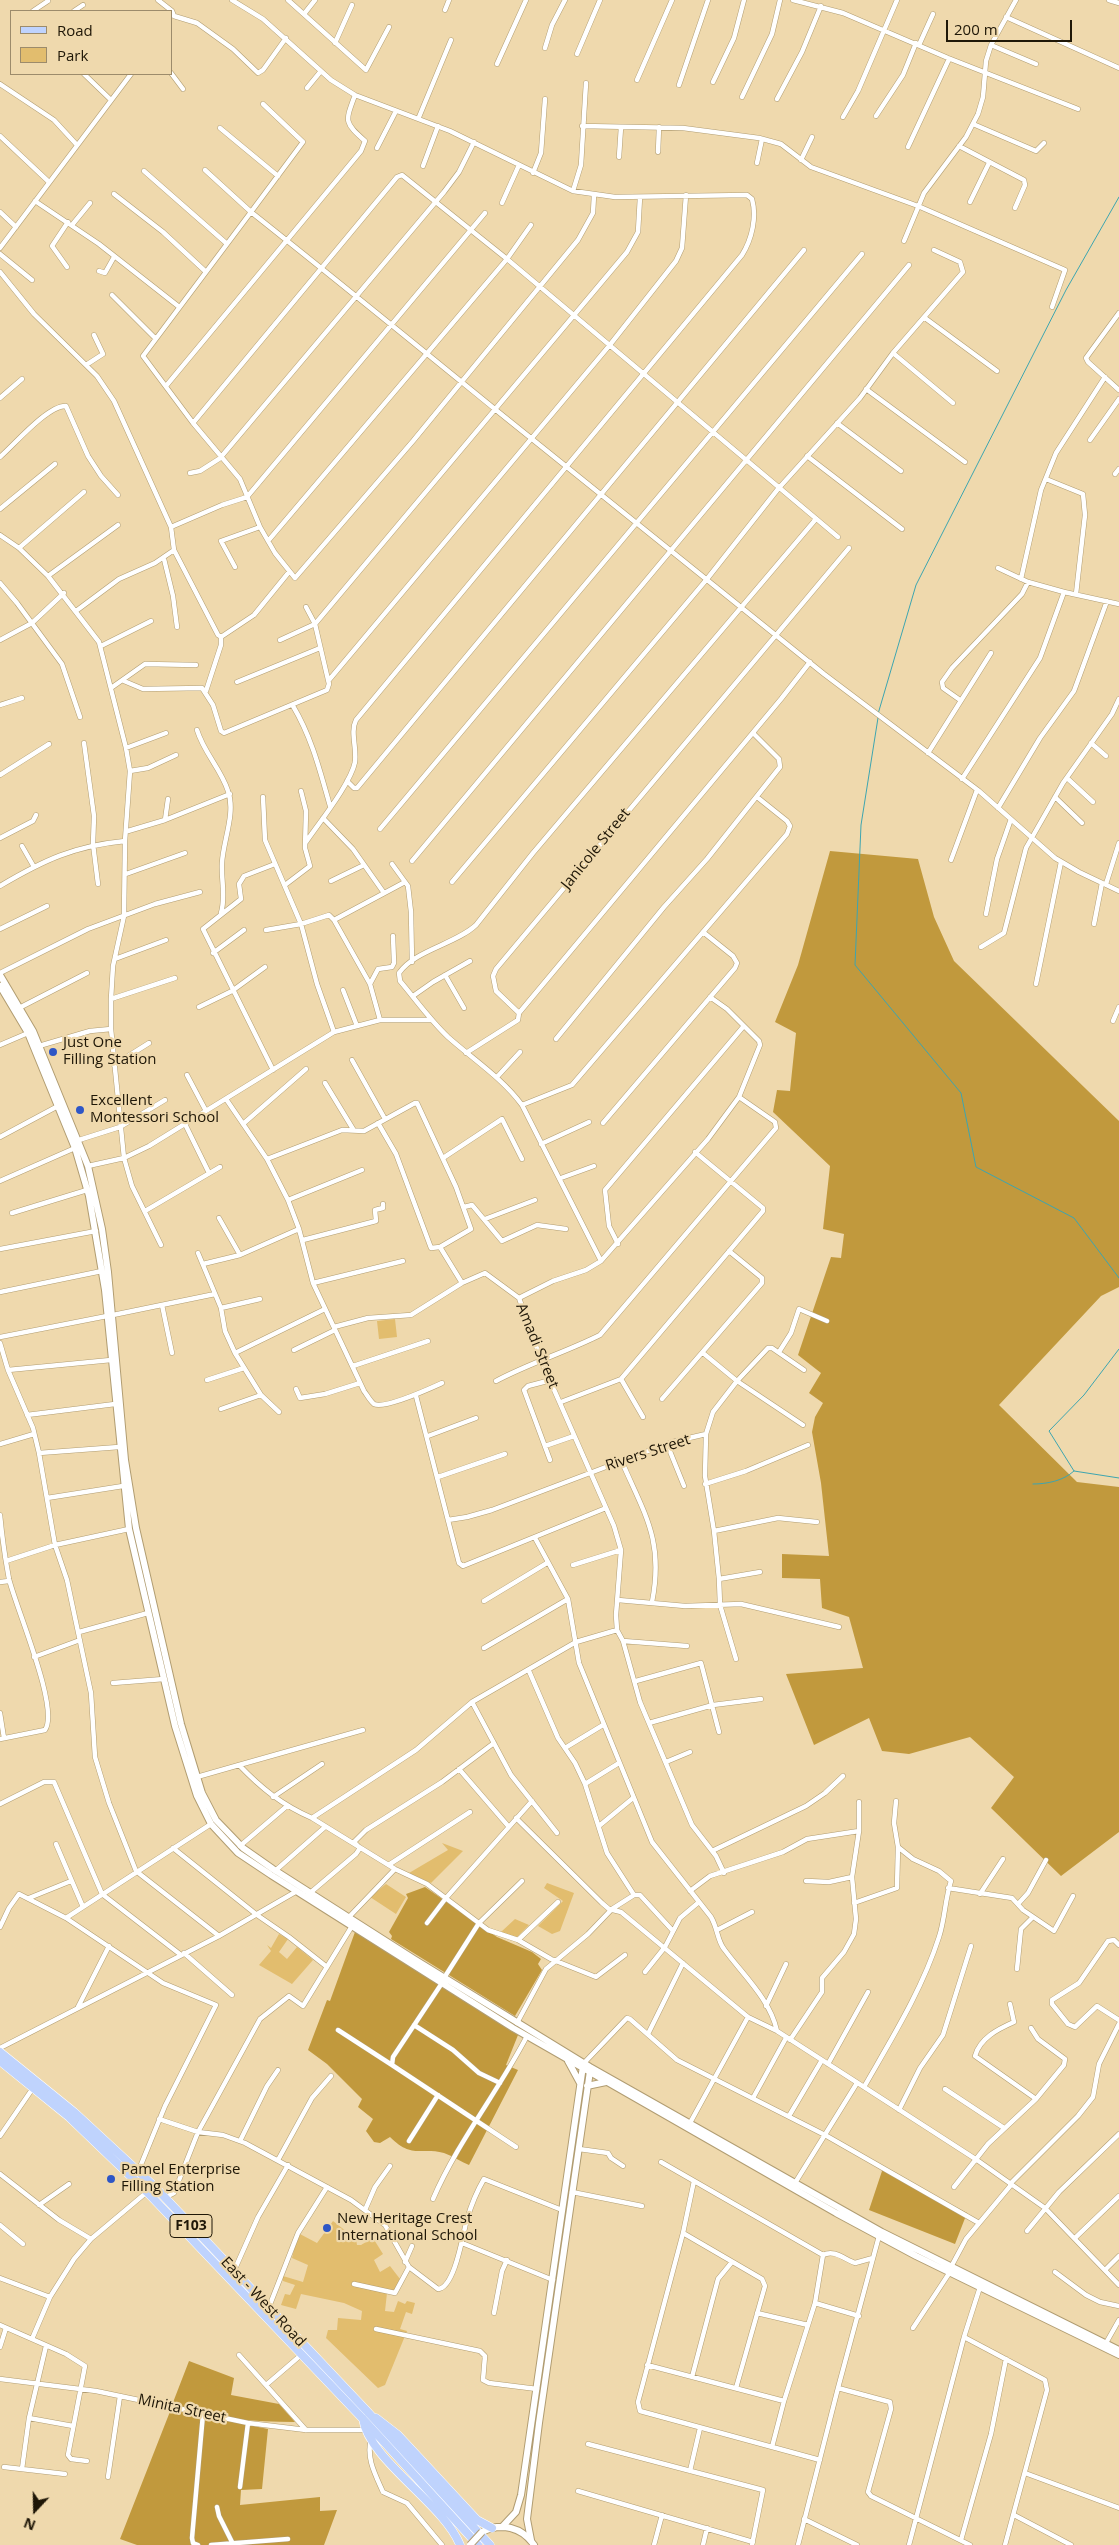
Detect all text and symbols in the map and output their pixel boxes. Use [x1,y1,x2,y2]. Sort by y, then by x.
legend [10,10,172,75]
scale bar [949,10,1075,42]
text: 200 m [954,19,998,39]
text: Road [57,20,93,40]
text: Park [57,45,88,65]
street label: Janicole Street [558,805,634,893]
place label: Just One Filling Station [63,1034,156,1069]
marker: Just One Filling Station [47,1046,59,1058]
place label: Excellent Montessori School [90,1092,219,1127]
marker: Excellent Montessori School [74,1104,86,1116]
street label: Amadi Street [512,1301,562,1391]
street label: Rivers Street [603,1431,693,1475]
place label: Pamel Enterprise Filling Station [121,2161,240,2196]
marker: Pamel Enterprise Filling Station [105,2173,117,2185]
place label: New Heritage Crest International School [337,2210,478,2245]
road number: F103 [170,2214,212,2238]
marker: New Heritage Crest International School [321,2222,333,2234]
street label: East - West Road [217,2253,309,2351]
street label: Minita Street [136,2391,228,2427]
north arrow [10,2485,60,2535]
text: N [21,2514,38,2535]

